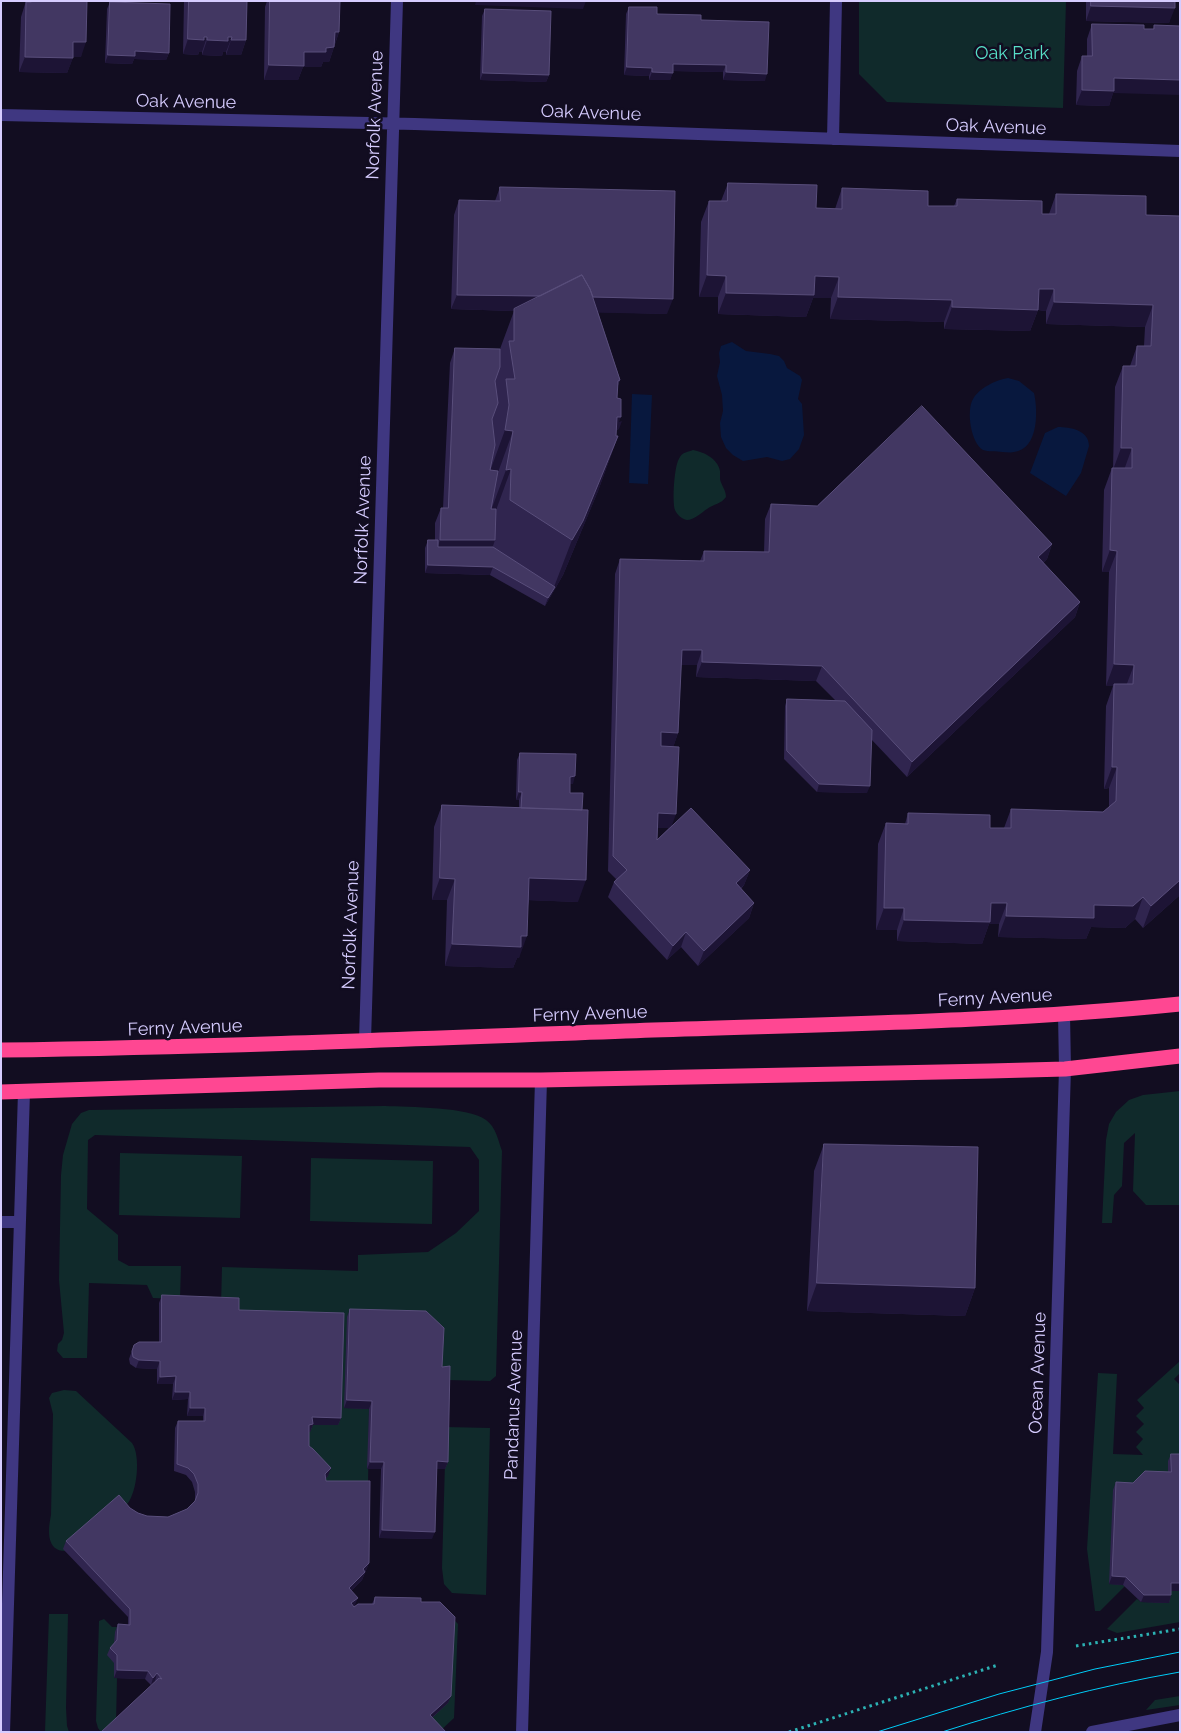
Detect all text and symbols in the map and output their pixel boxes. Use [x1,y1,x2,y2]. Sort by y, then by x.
park label: Oak Park [975,43,1049,65]
street label: Norfolk Avenue [362,50,388,180]
street label: Oak Avenue [136,90,236,114]
street label: Oak Avenue [540,100,642,126]
street label: Oak Avenue [945,114,1047,140]
street label: Norfolk Avenue [350,455,376,585]
street label: Norfolk Avenue [338,860,364,990]
street label: Ferny Avenue [937,984,1053,1012]
street label: Ferny Avenue [532,1001,648,1027]
street label: Ferny Avenue [127,1015,243,1041]
street label: Ocean Avenue [1025,1312,1051,1434]
street label: Pandanus Avenue [501,1330,527,1480]

